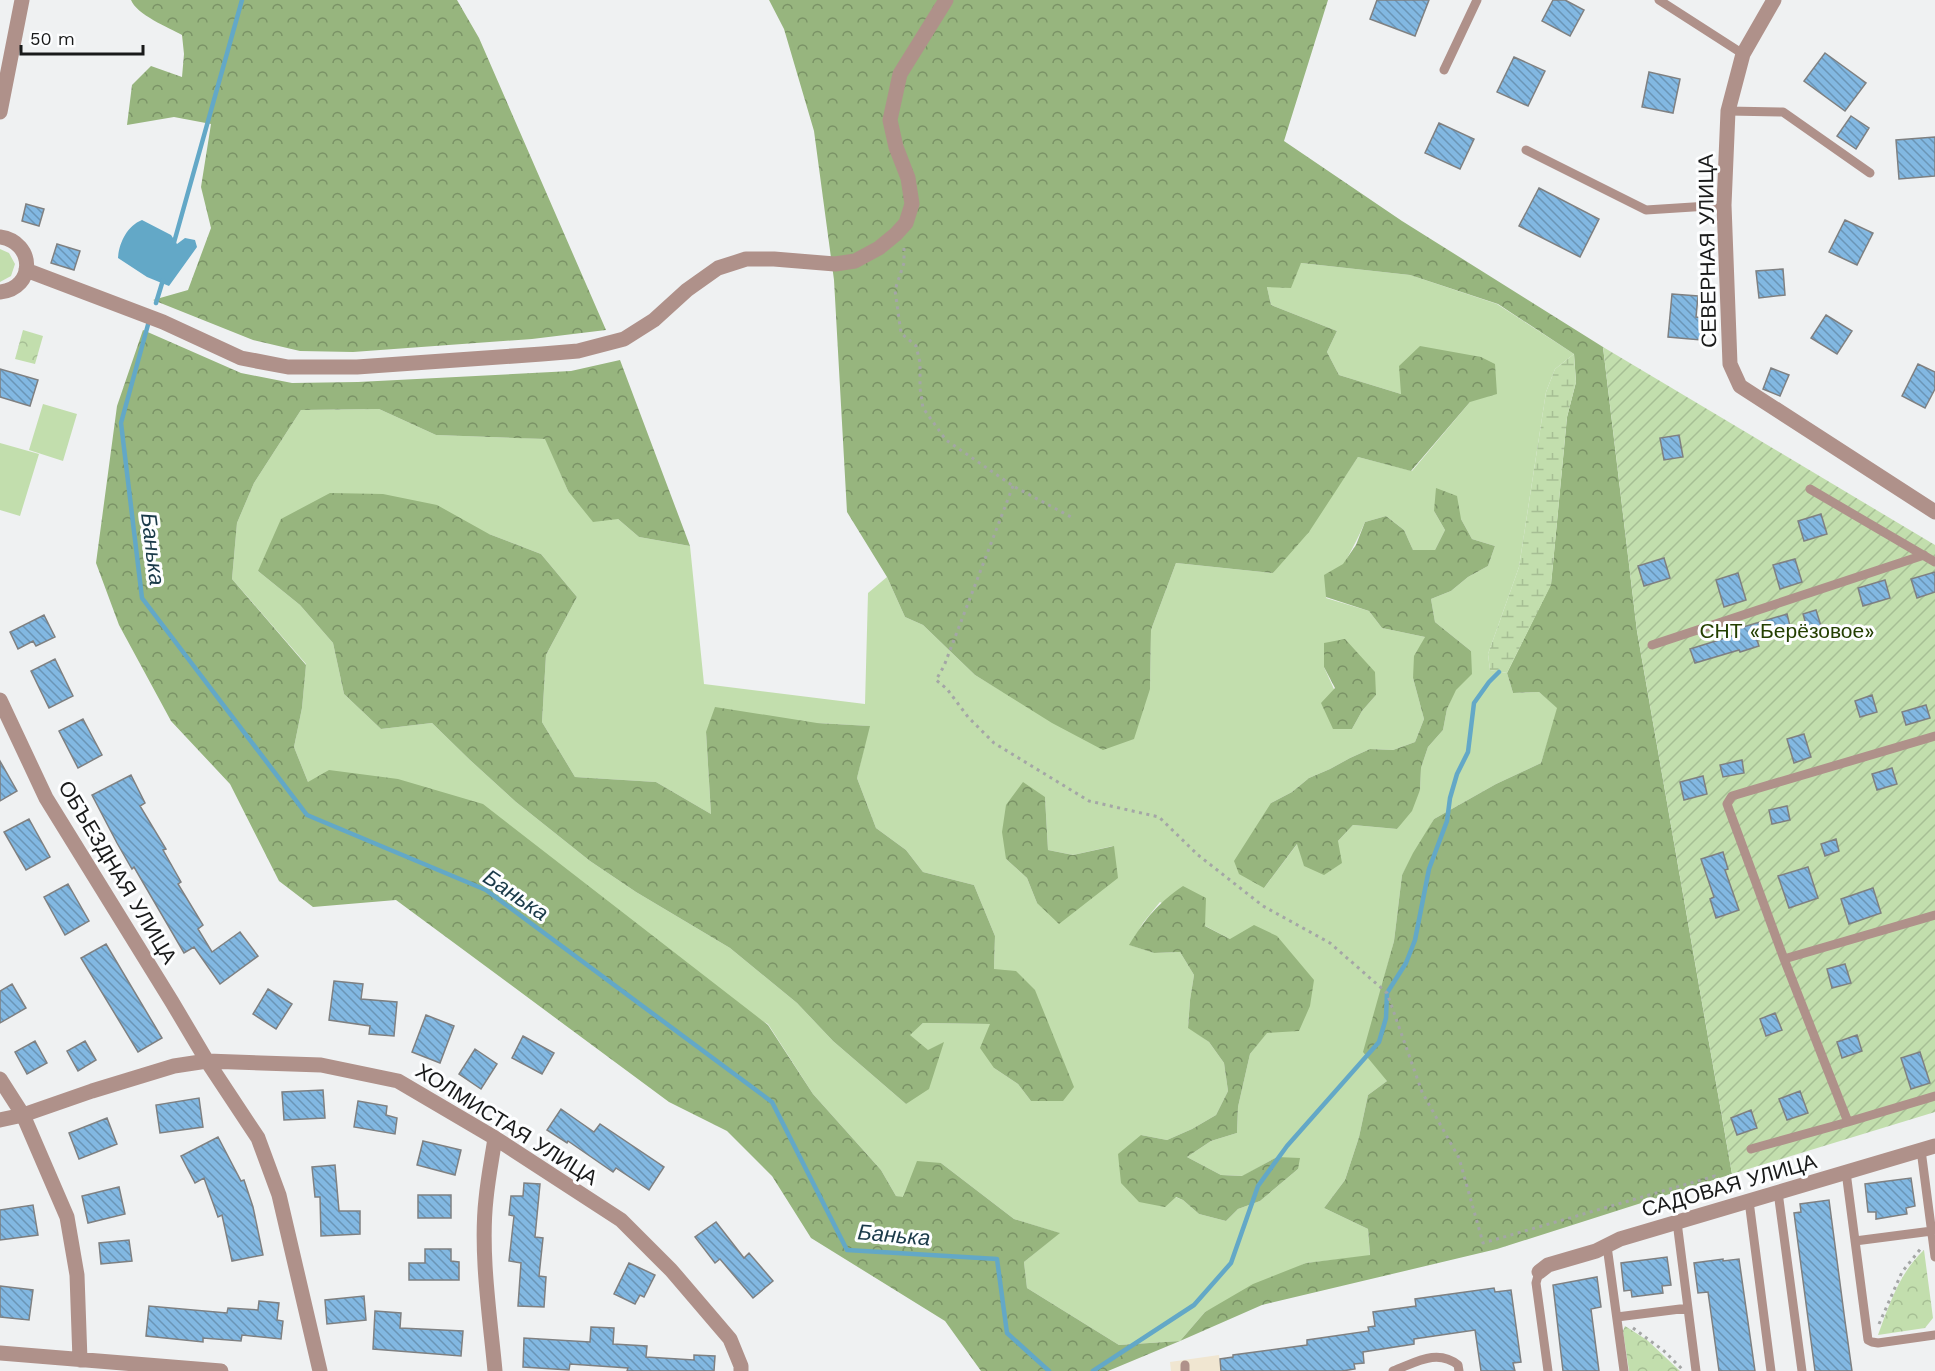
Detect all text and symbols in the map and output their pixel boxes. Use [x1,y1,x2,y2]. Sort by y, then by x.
scale bar [21,18,142,56]
text: 50 m [30,28,75,49]
street label: СЕВЕРНАЯ УЛИЦА [1693,154,1721,348]
water label: Банька [136,511,170,587]
park label: СНТ «Берёзовое» [1699,618,1875,643]
street label: ОБЪЕЗДНАЯ УЛИЦА [53,776,183,968]
water label: Банька [479,864,553,926]
street label: ХОЛМИСТАЯ УЛИЦА [411,1058,603,1190]
street label: САДОВАЯ УЛИЦА [1639,1148,1819,1222]
water label: Банька [857,1219,931,1251]

